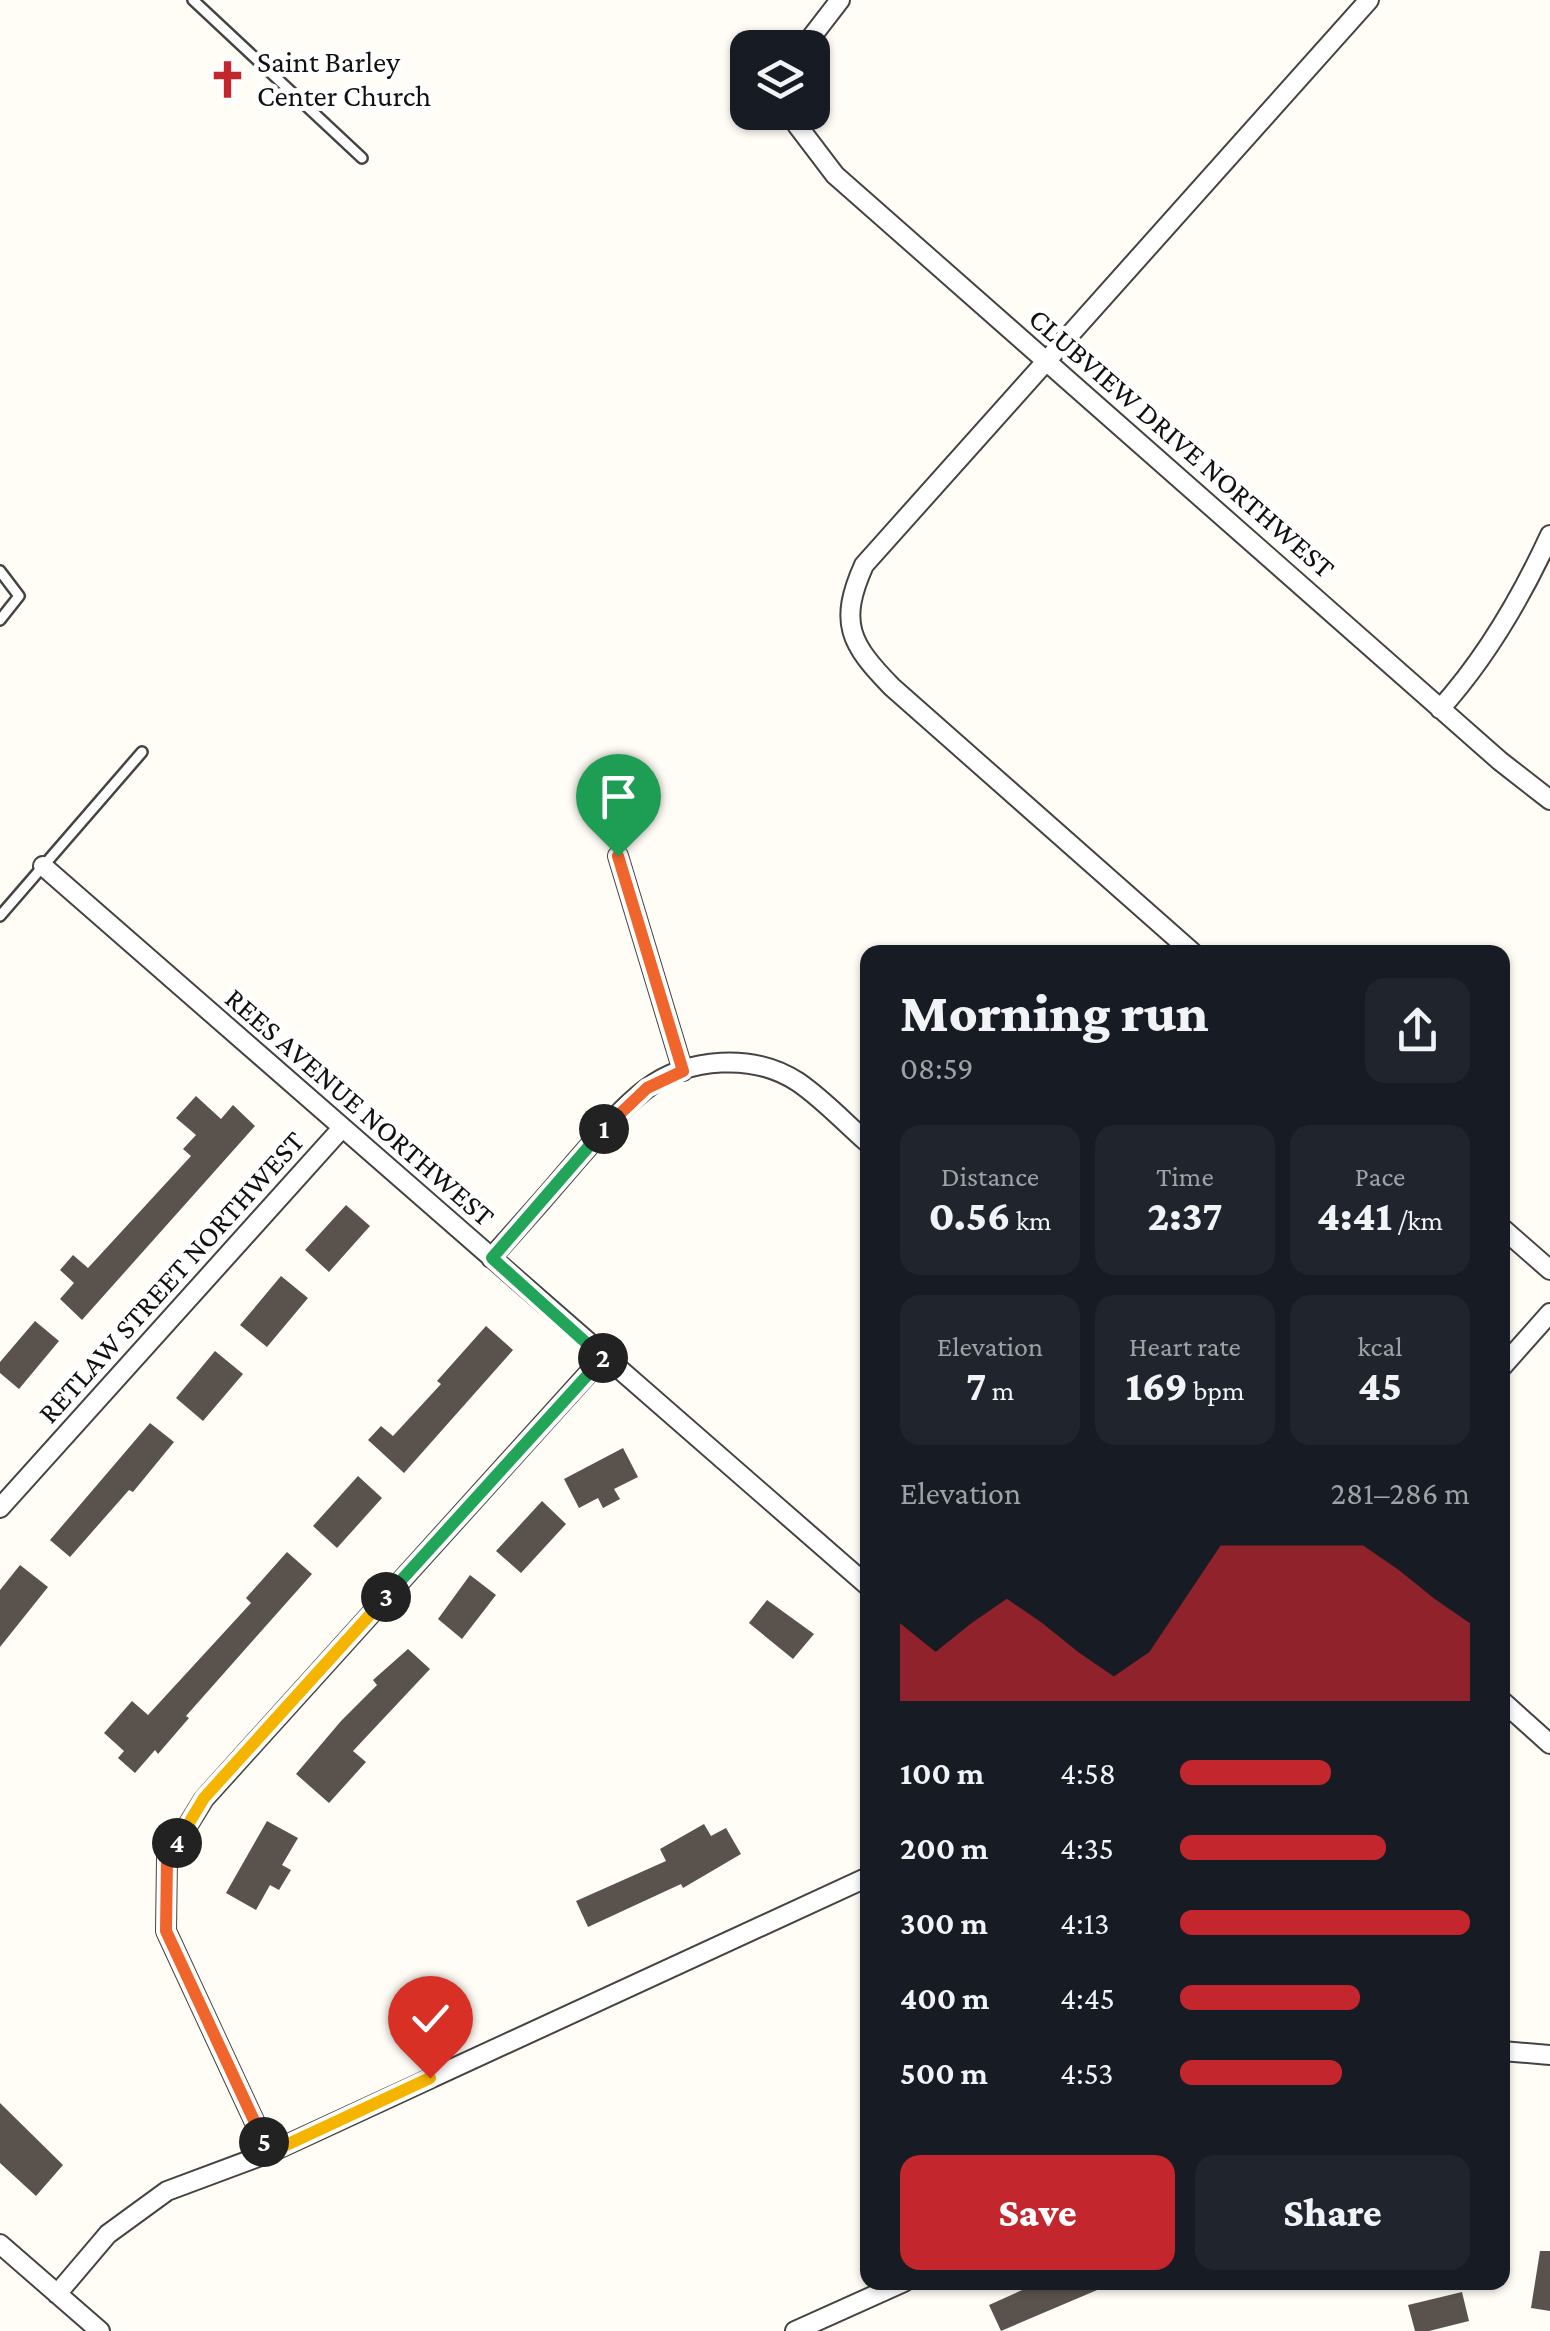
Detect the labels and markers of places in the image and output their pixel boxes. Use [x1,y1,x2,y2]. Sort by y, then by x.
place label: Saint Barley Center Church [257,45,431,112]
church icon: Saint Barley Center Church [206,58,248,100]
pin [576,754,661,857]
pin: 1 [579,1104,629,1154]
pin: 2 [578,1333,628,1383]
pin: 3 [361,1572,411,1622]
pin: 4 [152,1818,202,1868]
pin [388,1976,473,2079]
pin: 5 [239,2117,289,2167]

